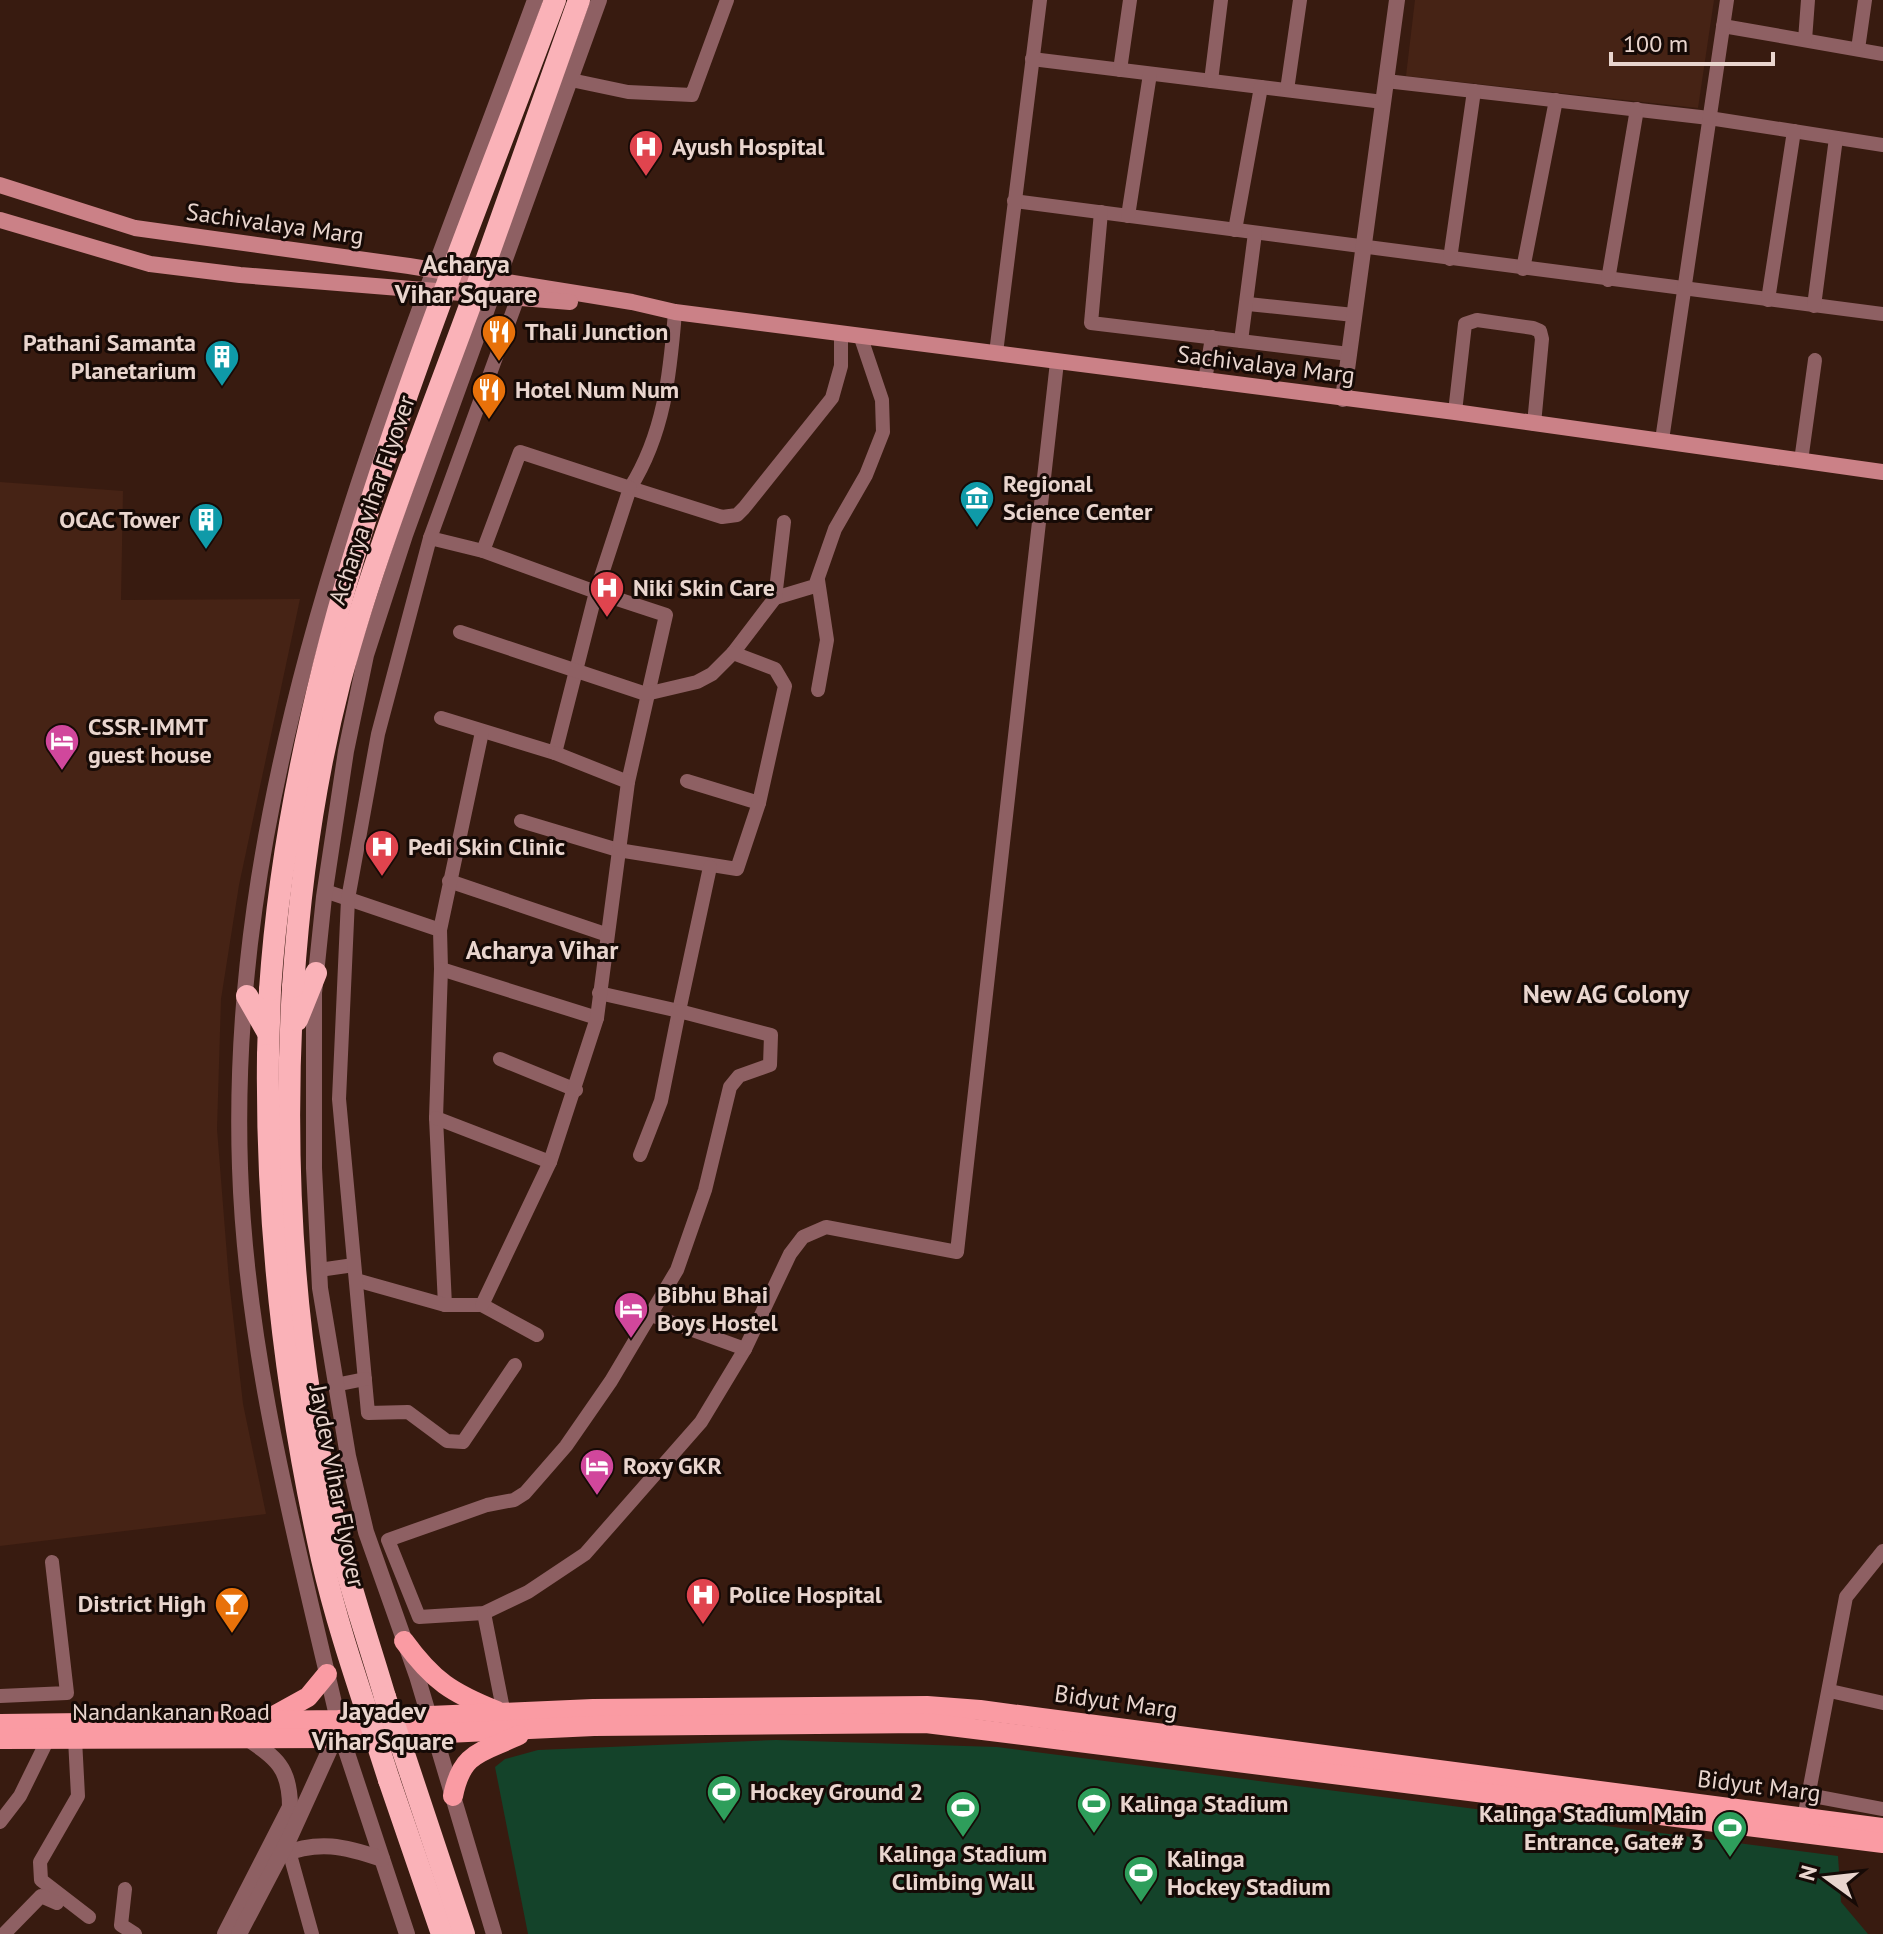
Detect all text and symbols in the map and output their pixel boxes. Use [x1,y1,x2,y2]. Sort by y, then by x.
scale bar [1611,16,1773,66]
text: 100 m [1623,28,1688,59]
hospital icon: Ayush Hospital [627,128,665,178]
place label: Ayush Hospital [672,131,825,162]
street label: Sachivalaya Marg [184,196,366,251]
district label: Acharya Vihar Square [394,247,537,310]
restaurant icon: Thali Junction [480,313,518,363]
place label: Thali Junction [525,316,668,347]
place label: Pathani Samanta Planetarium [23,327,196,386]
building icon: Pathani Samanta Planetarium [203,338,241,388]
street label: Sachivalaya Marg [1175,338,1357,391]
restaurant icon: Hotel Num Num [470,371,508,421]
place label: Hotel Num Num [515,374,679,405]
street label: Acharya vihar Flyover [321,391,422,608]
place label: Regional Science Center [1003,468,1153,527]
museum icon: Regional Science Center [958,479,996,529]
building icon: OCAC Tower [187,501,225,551]
place label: OCAC Tower [59,504,181,535]
hospital icon: Niki Skin Care [588,569,626,619]
place label: Niki Skin Care [633,572,775,603]
place label: CSSR-IMMT guest house [88,711,212,770]
hotel icon: CSSR-IMMT guest house [43,722,81,772]
hospital icon: Pedi Skin Clinic [363,828,401,878]
place label: Pedi Skin Clinic [408,831,565,862]
district label: Acharya Vihar [466,933,619,966]
district label: New AG Colony [1523,977,1690,1010]
place label: Bibhu Bhai Boys Hostel [657,1279,779,1338]
hotel icon: Bibhu Bhai Boys Hostel [612,1290,650,1340]
street label: Jaydev Vihar Flyover [303,1381,372,1590]
hotel icon: Roxy GKR [578,1447,616,1497]
place label: Roxy GKR [623,1450,722,1481]
hospital icon: Police Hospital [684,1576,722,1626]
place label: Police Hospital [729,1579,883,1610]
bar icon: District High [213,1585,251,1635]
place label: District High [78,1588,206,1619]
street label: Bidyut Marg [1053,1678,1180,1725]
district label: Jayadev Vihar Square [311,1694,454,1757]
street label: Nandankanan Road [72,1696,270,1727]
street label: Bidyut Marg [1696,1763,1822,1808]
sports icon: Hockey Ground 2 [705,1773,743,1823]
place label: Hockey Ground 2 [750,1776,923,1807]
sports icon: Kalinga Stadium [1075,1785,1113,1835]
place label: Kalinga Stadium [1120,1788,1288,1819]
sports icon: Kalinga Stadium Climbing Wall [944,1789,982,1839]
place label: Kalinga Stadium Main Entrance, Gate# 3 [1479,1798,1704,1857]
sports icon: Kalinga Stadium Main Entrance, Gate# 3 [1711,1809,1749,1859]
place label: Kalinga Stadium Climbing Wall [879,1838,1047,1897]
north arrow [1787,1838,1867,1918]
place label: Kalinga Hockey Stadium [1167,1843,1331,1902]
sports icon: Kalinga Hockey Stadium [1122,1854,1160,1904]
text: N [1792,1862,1823,1883]

